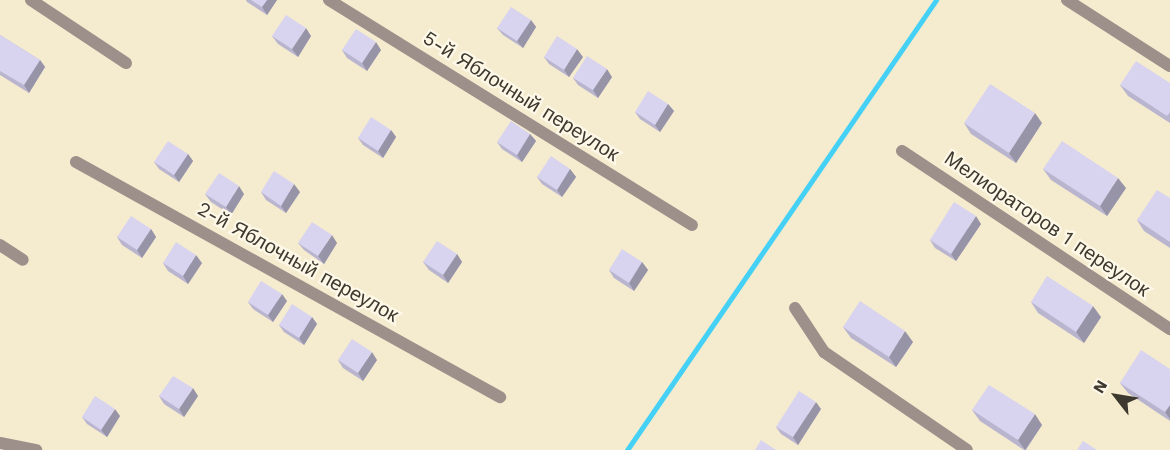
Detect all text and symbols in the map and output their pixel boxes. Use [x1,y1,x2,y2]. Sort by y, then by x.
street label: 5-й Яблочный переулок [419,26,623,166]
street label: Мелиораторов 1 переулок [940,146,1154,302]
street label: 2-й Яблочный переулок [193,197,403,327]
north arrow [1086,366,1146,426]
text: N [1089,377,1111,396]

